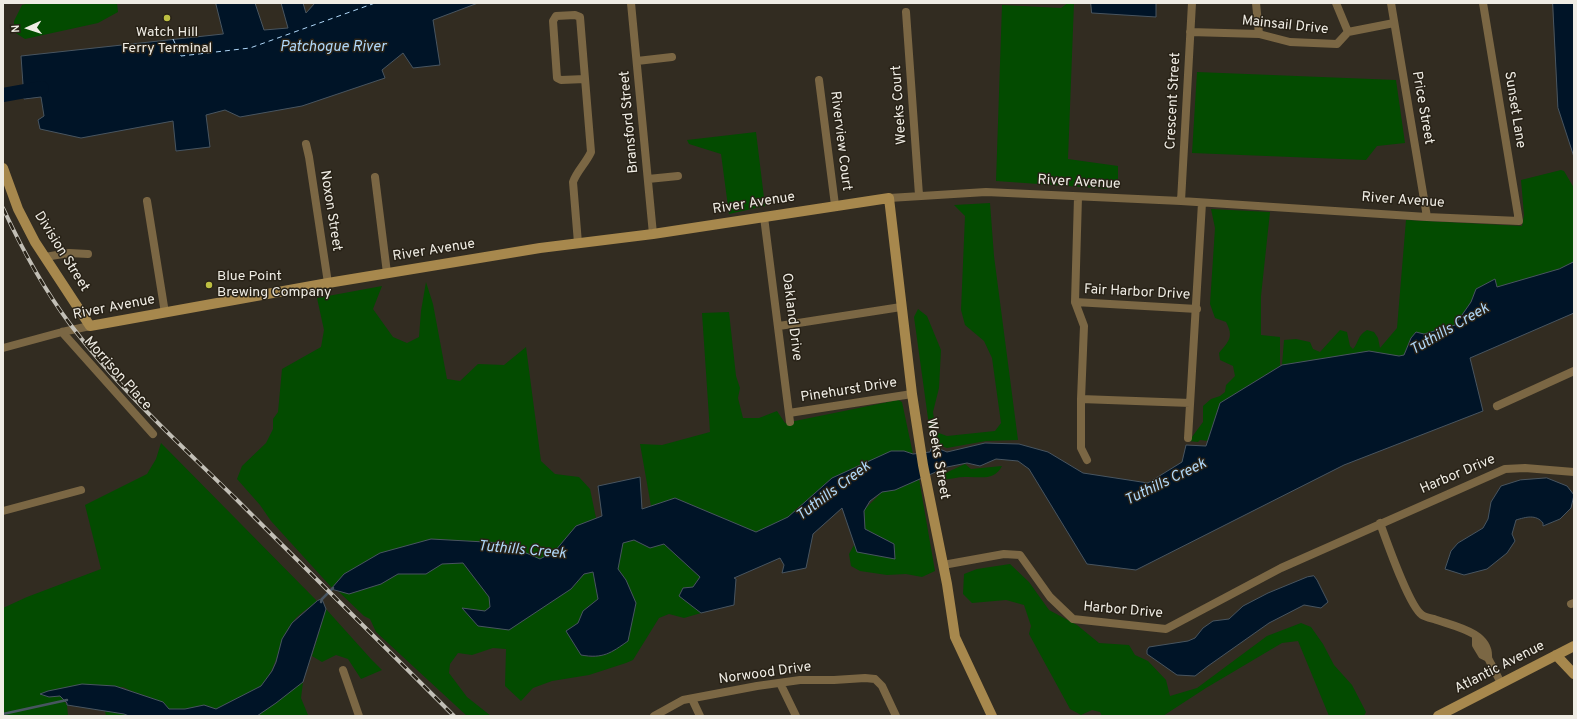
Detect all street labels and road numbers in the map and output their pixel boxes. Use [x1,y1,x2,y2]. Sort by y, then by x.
street label: Mainsail Drive [1241,13,1329,39]
street label: Crescent Street [1163,52,1185,150]
street label: Weeks Court [889,65,911,145]
street label: Bransford Street [617,70,643,174]
street label: Price Street [1407,70,1437,146]
street label: Sunset Lane [1500,70,1528,150]
street label: Riverview Court [826,90,854,192]
street label: Noxon Street [315,169,345,253]
street label: River Avenue [1037,172,1121,194]
street label: River Avenue [712,189,796,219]
street label: River Avenue [1361,190,1445,212]
street label: Division Street [30,209,92,295]
street label: River Avenue [392,236,476,266]
street label: Oakland Drive [777,272,805,362]
street label: Fair Harbor Drive [1083,282,1191,304]
street label: River Avenue [72,292,156,324]
street label: Morrison Place [80,334,154,414]
street label: Pinehurst Drive [800,375,898,407]
street label: Weeks Street [922,417,952,501]
street label: Harbor Drive [1418,452,1498,498]
street label: Harbor Drive [1082,599,1164,623]
street label: Atlantic Avenue [1452,638,1548,698]
street label: Norwood Drive [718,659,812,689]

